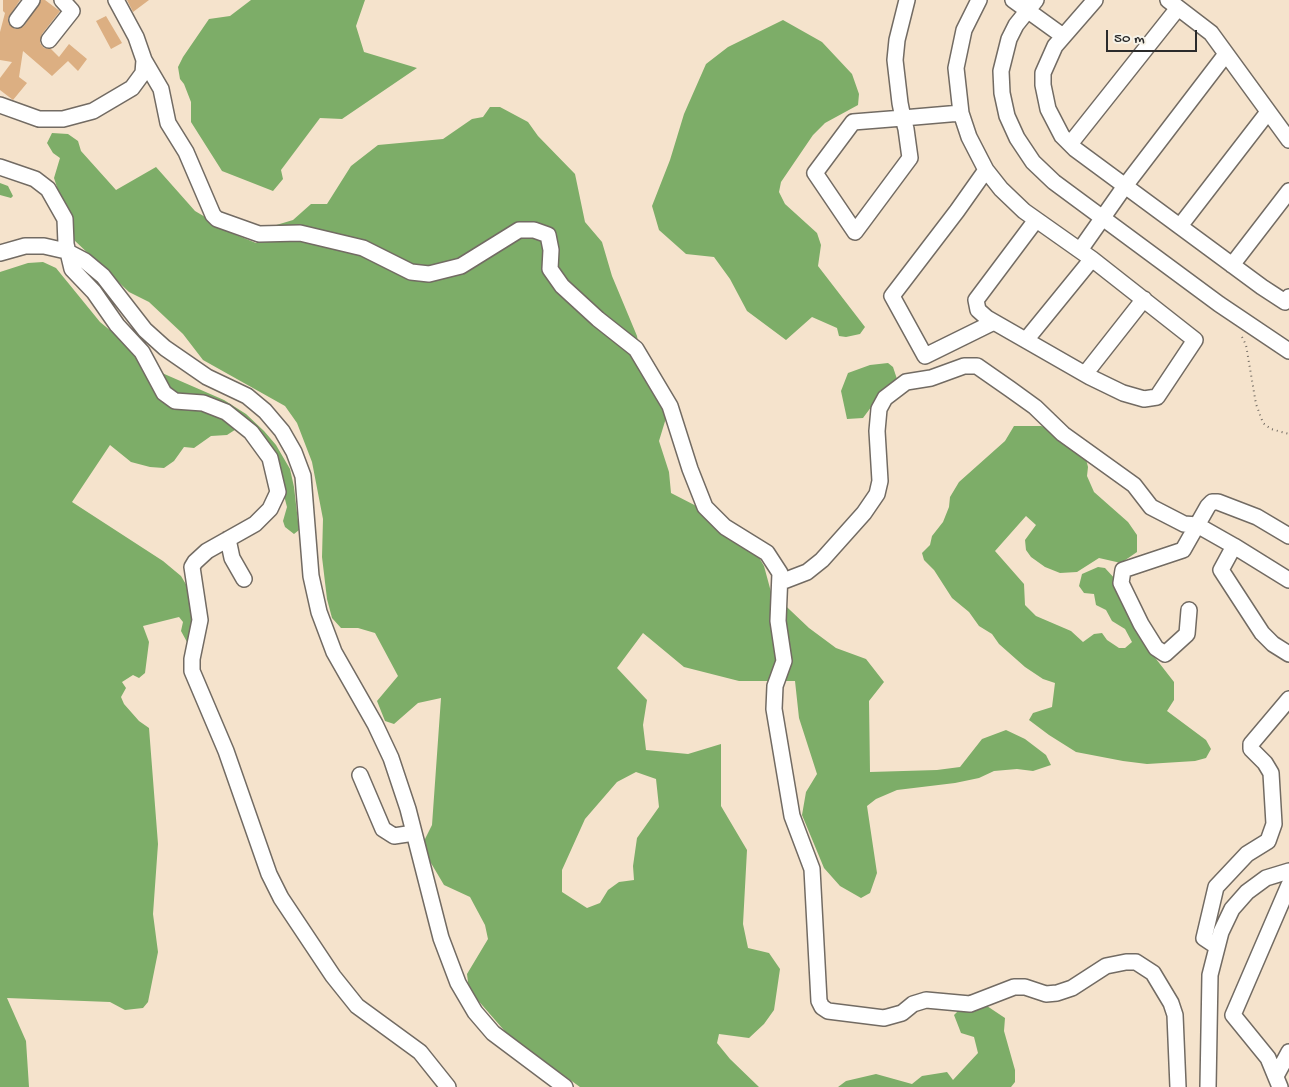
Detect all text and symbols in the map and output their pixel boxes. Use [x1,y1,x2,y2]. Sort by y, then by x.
scale bar [1109,20,1200,52]
text: 50 m [1114,30,1145,48]

